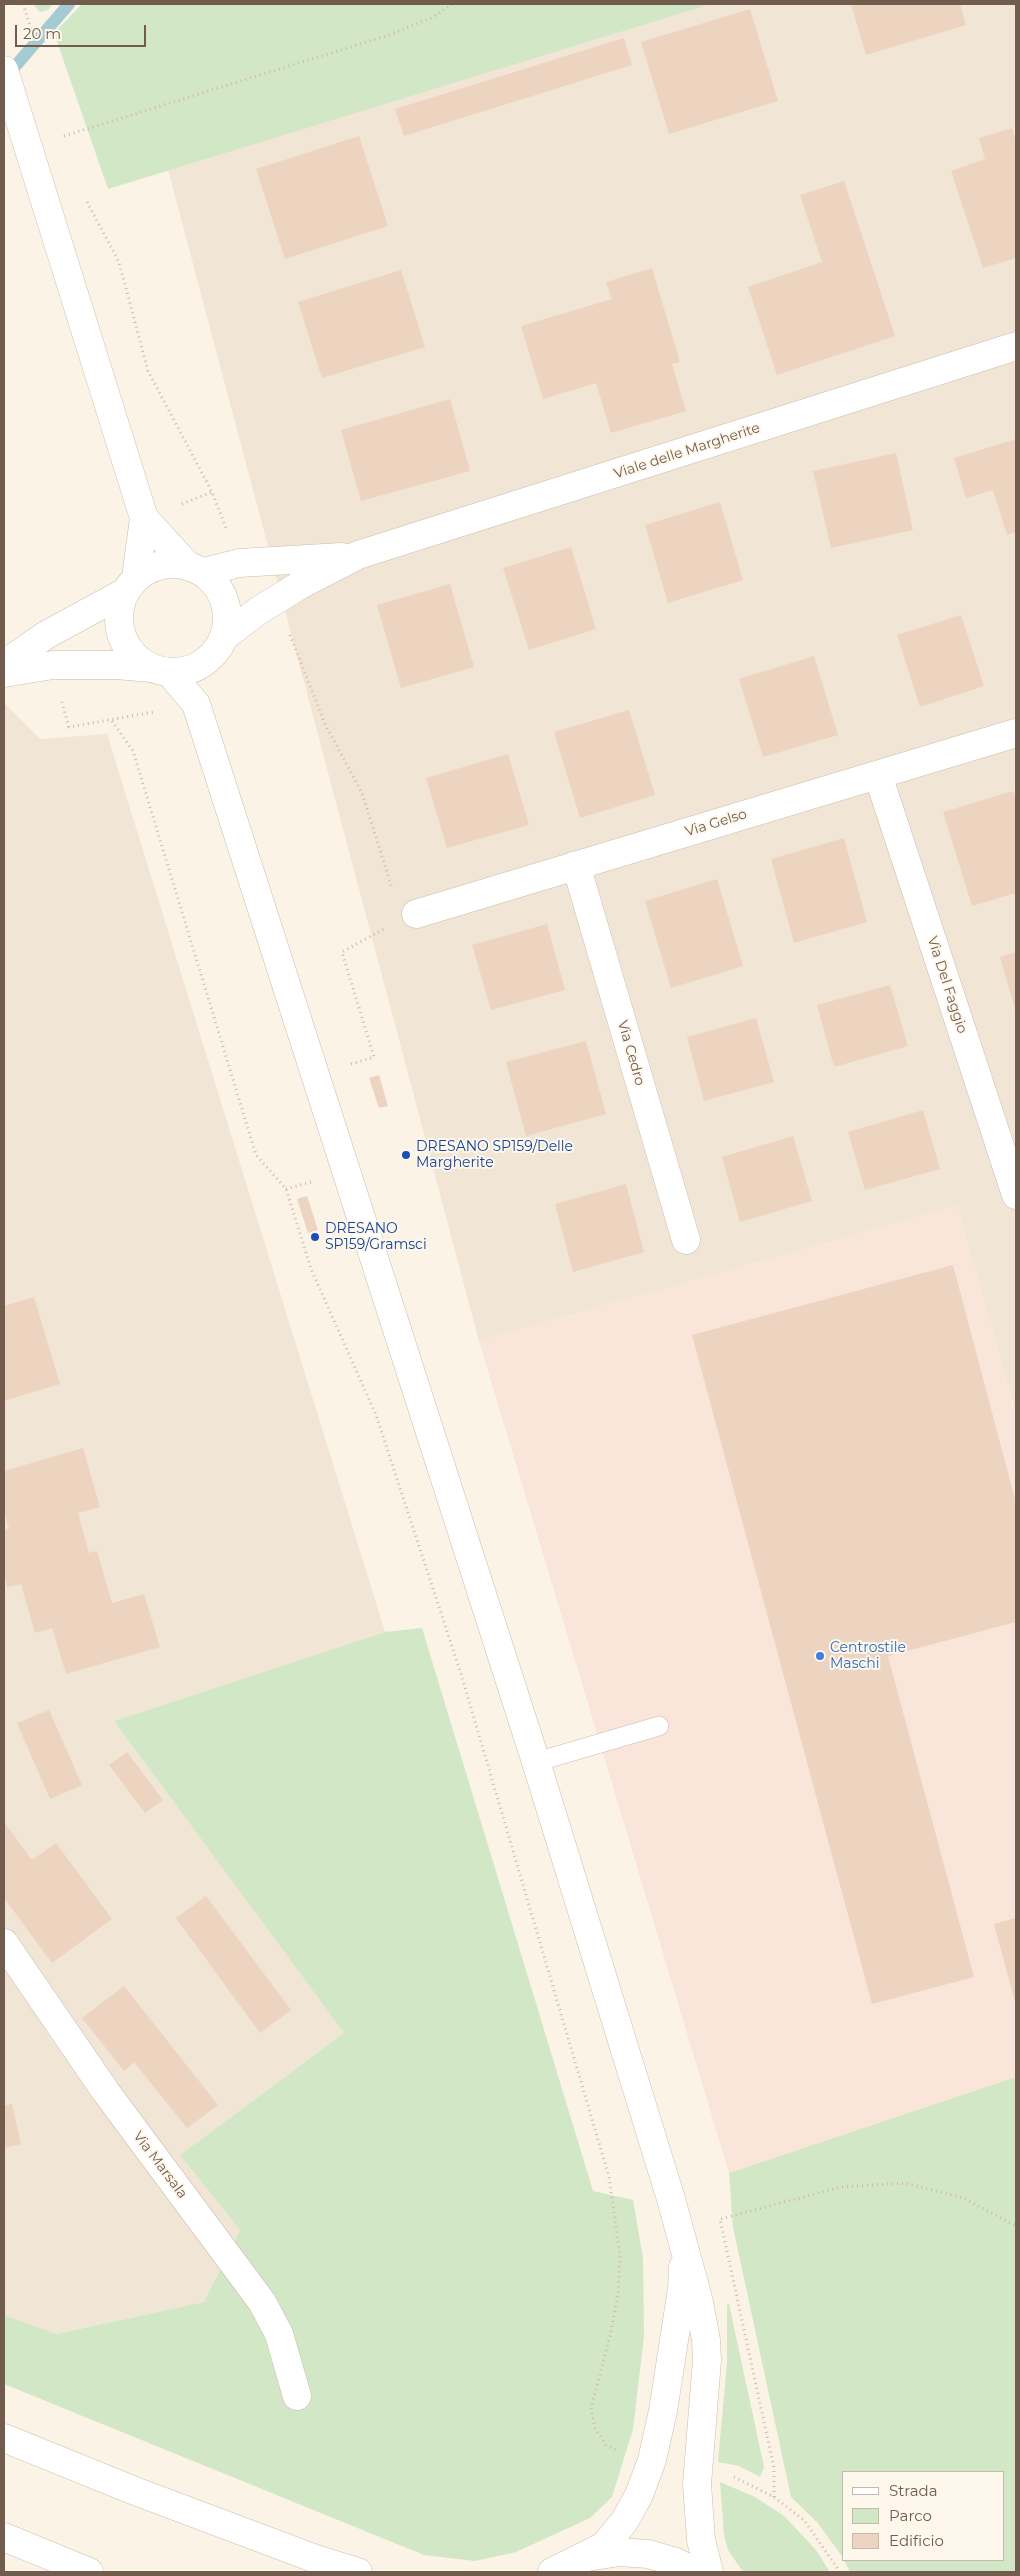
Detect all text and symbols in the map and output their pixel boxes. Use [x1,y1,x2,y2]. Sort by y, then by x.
scale bar [18,15,149,47]
text: 20 m [23,24,61,43]
street label: Viale delle Margherite [612,419,762,483]
street label: Via Gelso [683,806,749,840]
street label: Via Del Faggio [923,934,971,1036]
street label: Via Cedro [614,1018,648,1088]
place label: DRESANO SP159/Delle Margherite [416,1139,573,1172]
marker: DRESANO SP159/Delle Margherite [400,1149,412,1161]
place label: DRESANO SP159/Gramsci [325,1221,427,1254]
marker: DRESANO SP159/Gramsci [309,1231,321,1243]
place label: Centrostile Maschi [830,1640,906,1672]
marker: Centrostile Maschi [814,1650,826,1662]
street label: Via Marsala [129,2128,191,2202]
legend [842,2471,1005,2561]
text: Strada [889,2481,938,2500]
text: Parco [889,2506,932,2525]
text: Edificio [889,2531,944,2550]

